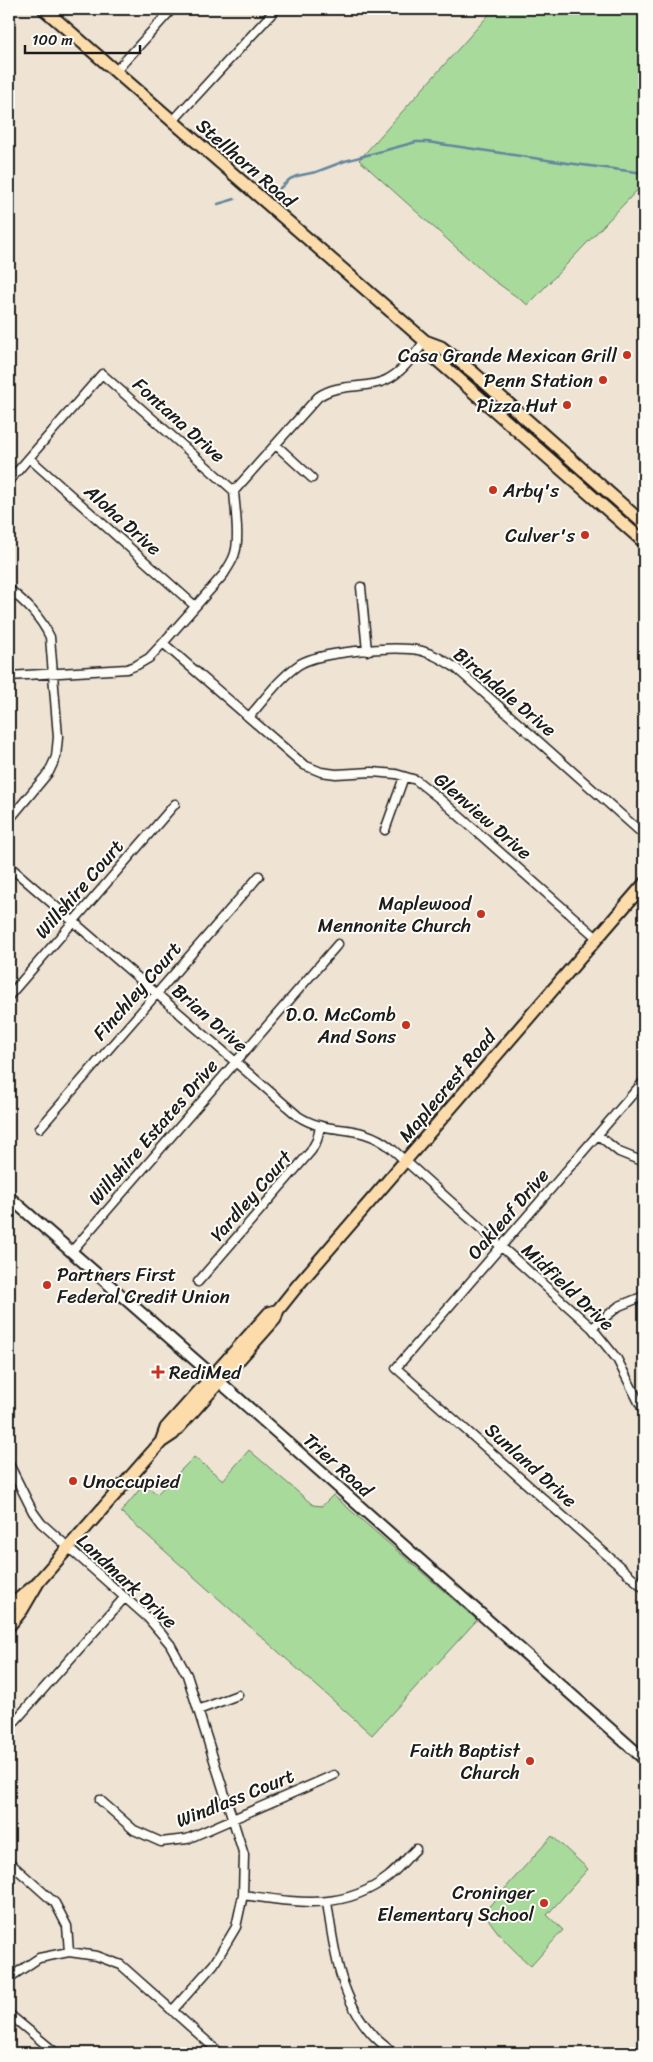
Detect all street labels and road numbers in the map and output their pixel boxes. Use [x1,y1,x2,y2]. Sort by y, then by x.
street label: Stellhorn Road [188,110,305,217]
street label: Fontana Drive [125,369,233,471]
street label: Aloha Drive [76,475,169,564]
street label: Birchdale Drive [446,639,564,745]
street label: Glenview Drive [426,764,540,868]
street label: Willshire Court [26,832,132,946]
street label: Finchley Court [84,934,190,1048]
street label: Brian Drive [164,975,256,1061]
street label: Maplecrest Road [390,1021,506,1150]
street label: Willshire Estates Drive [80,1051,226,1213]
street label: Yardley Court [202,1142,301,1249]
street label: Oakleaf Drive [459,1160,558,1267]
street label: Midfield Drive [514,1235,623,1339]
street label: Sunland Drive [477,1414,585,1516]
street label: Trier Road [295,1424,382,1507]
street label: Landmark Drive [69,1525,185,1637]
street label: Windlass Court [171,1759,299,1837]

